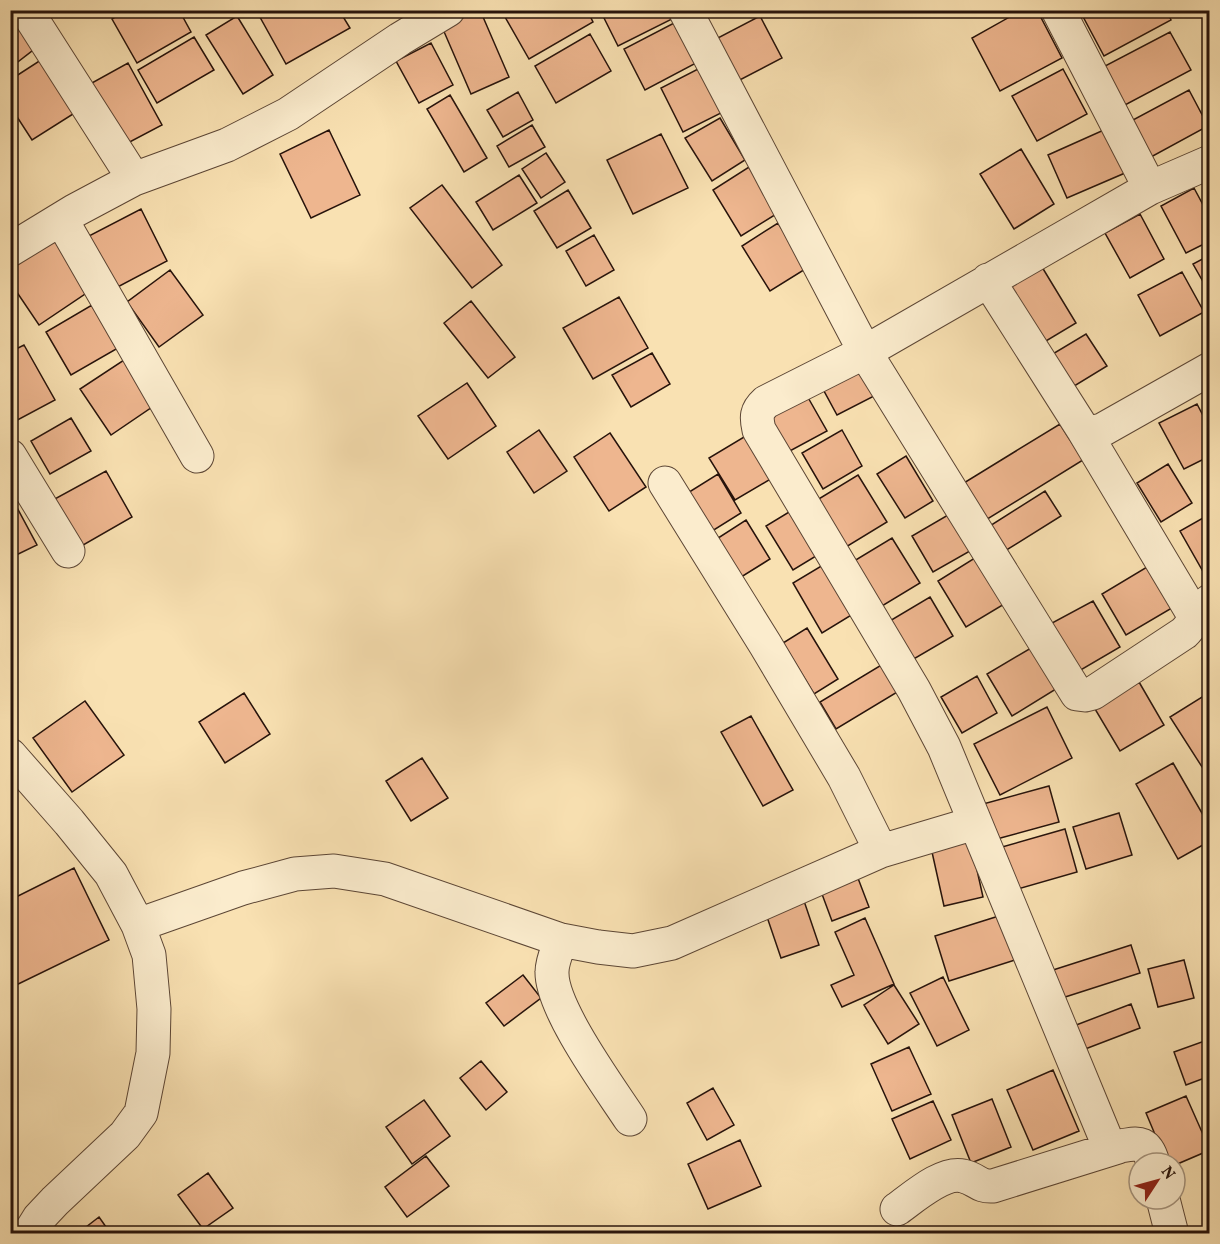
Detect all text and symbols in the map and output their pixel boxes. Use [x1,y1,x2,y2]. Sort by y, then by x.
north arrow [1127,1151,1187,1211]
text: N [1155,1162,1180,1185]

